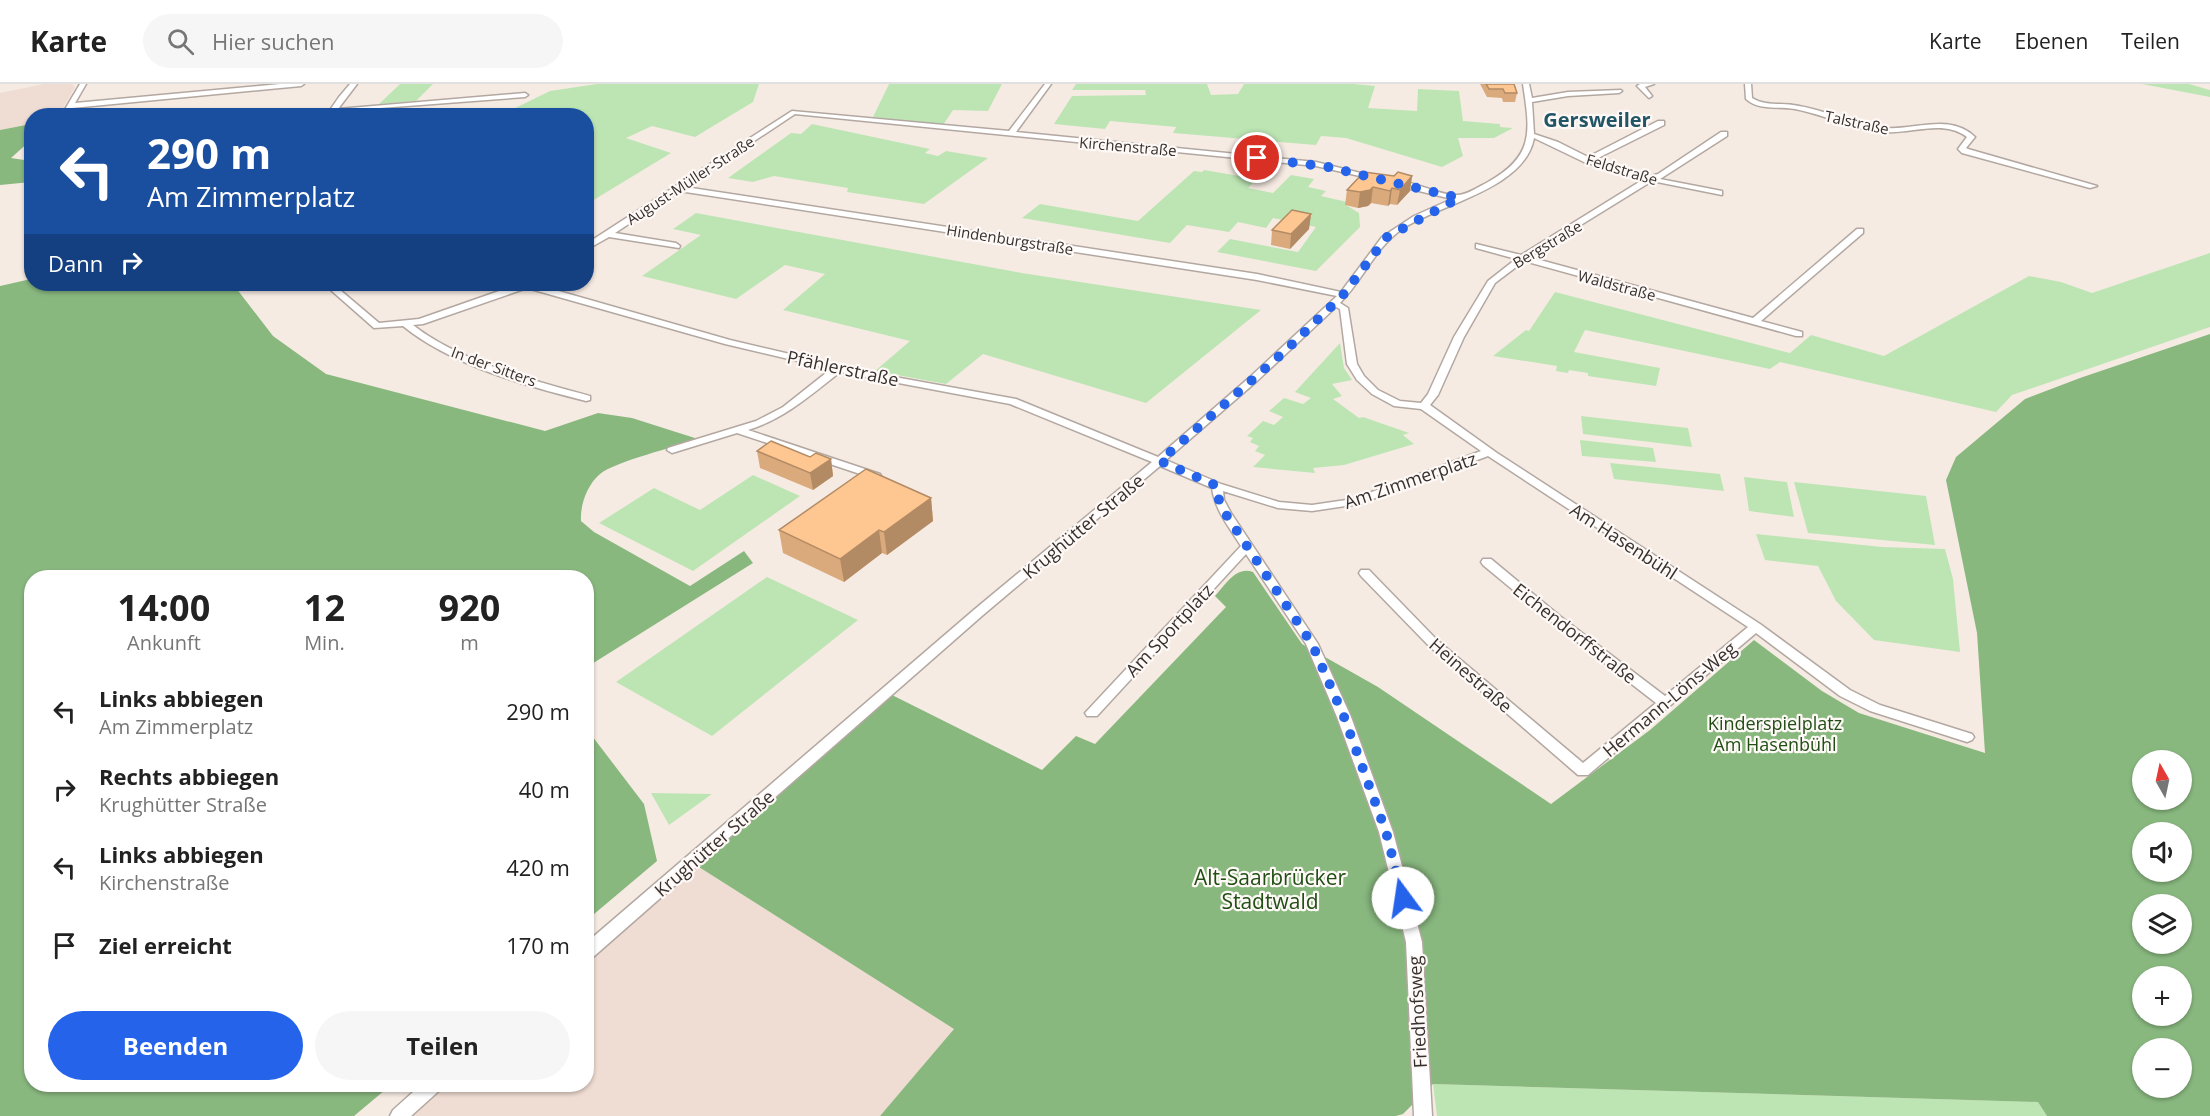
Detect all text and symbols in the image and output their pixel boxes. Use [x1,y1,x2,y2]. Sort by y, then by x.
search box [143,14,563,68]
text: Karte [30,22,107,60]
icon: search [164,25,197,58]
text: Hier suchen [212,26,335,56]
text: Karte [1929,27,1982,55]
text: Ebenen [2015,27,2088,55]
text: Teilen [2121,27,2180,55]
street label: Talstraße [1823,105,1891,139]
district label: Gersweiler [1543,106,1651,133]
text: 290 m [147,124,271,181]
street label: August-Müller-Straße [622,131,758,229]
icon: left [48,132,126,210]
street label: Kirchenstraße [1078,132,1178,160]
pin [1231,132,1282,183]
icon: arrive [1240,141,1273,174]
street label: Feldstraße [1584,149,1660,189]
text: Am Zimmerplatz [147,178,355,215]
street label: Bergstraße [1509,216,1585,272]
street label: Hindenburgstraße [945,219,1075,259]
icon: right [115,246,148,279]
text: Dann [48,248,103,278]
street label: Waldstraße [1576,265,1658,305]
street label: In der Sitters [449,341,539,391]
street label: Pfählerstraße [785,344,901,392]
street label: Am Zimmerplatz [1340,446,1480,514]
street label: Krughütter Straße [1017,468,1149,584]
street label: Am Hasenbühl [1566,497,1682,585]
street label: Eichendorffstraße [1508,577,1642,689]
street label: Am Sportplatz [1120,578,1218,682]
text: 14:00 [118,583,210,632]
text: 12 [304,583,345,632]
text: 920 [439,583,500,632]
text: Ankunft [127,629,201,656]
text: Min. [304,629,345,656]
text: m [460,629,479,656]
street label: Heinestraße [1424,632,1518,718]
street label: Hermann-Löns-Weg [1597,636,1741,762]
text: Links abbiegen [99,683,264,713]
icon: left [48,695,81,728]
text: 290 m [506,696,570,726]
park label: Kinderspielplatz Am Hasenbühl [1708,711,1842,756]
text: Am Zimmerplatz [99,713,253,740]
north arrow [2132,750,2192,810]
map controls [2132,750,2192,1098]
text: Rechts abbiegen [99,761,279,791]
icon: right [48,773,81,806]
text: 40 m [519,774,570,804]
street label: Krughütter Straße [649,784,779,902]
text: Krughütter Straße [99,791,267,818]
button: sound [2132,822,2192,882]
text: Links abbiegen [99,839,264,869]
icon: left [48,851,81,884]
text: 420 m [506,852,570,882]
park label: Alt-Saarbrücker Stadtwald [1194,863,1346,915]
position arrow [1371,866,1435,930]
text: Kirchenstraße [99,869,229,896]
button: layers [2132,894,2192,954]
icon: arrive [48,929,81,962]
text: Ziel erreicht [99,930,232,960]
text: 170 m [506,930,570,960]
street label: Friedhofsweg [1402,955,1432,1069]
button: + [2132,966,2192,1026]
button: Beenden [48,1011,303,1080]
button: Teilen [315,1011,570,1080]
button: − [2132,1038,2192,1098]

